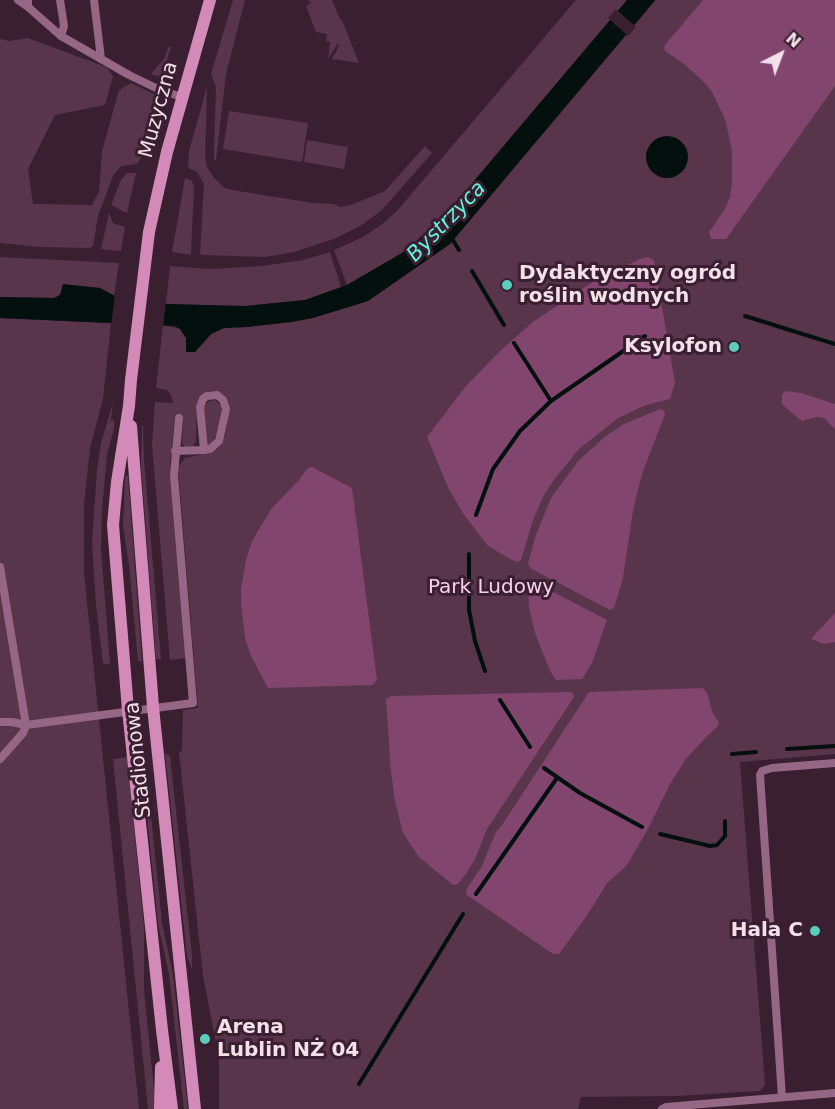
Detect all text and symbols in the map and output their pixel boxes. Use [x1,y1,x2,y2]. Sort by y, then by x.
north arrow [751,24,811,84]
text: N [782,29,805,52]
street label: Muzyczna [135,59,183,161]
water label: Bystrzyca [402,176,492,268]
place label: Dydaktyczny ogród roślin wodnych [519,262,736,309]
marker: Dydaktyczny ogród roślin wodnych [500,278,514,292]
place label: Ksylofon [624,335,722,359]
marker: Ksylofon [727,340,741,354]
park label: Park Ludowy [428,576,554,600]
street label: Stadionowa [121,701,157,819]
place label: Hala C [731,919,803,943]
marker: Hala C [808,924,822,938]
place label: Arena Lublin NŻ 04 [217,1016,359,1063]
marker: Arena Lublin NŻ 04 [198,1032,212,1046]

